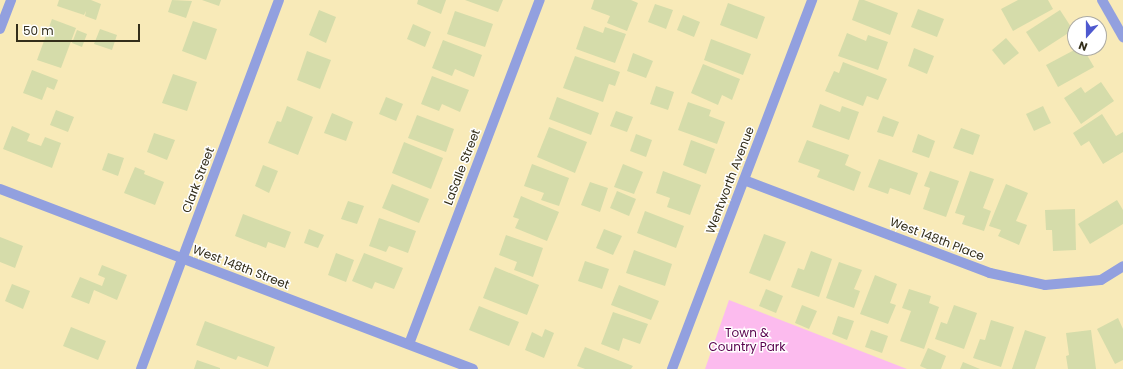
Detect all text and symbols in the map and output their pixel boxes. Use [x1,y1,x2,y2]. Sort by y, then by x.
scale bar [18,16,142,42]
north arrow [1067,16,1107,56]
text: 50 m [23,22,54,39]
text: N [1076,37,1090,55]
street label: Wentworth Avenue [703,124,757,236]
street label: LaSalle Street [441,127,483,207]
street label: Clark Street [179,145,217,215]
street label: West 148th Place [888,214,986,264]
street label: West 148th Street [191,242,291,292]
park label: Town & Country Park [709,326,785,354]

